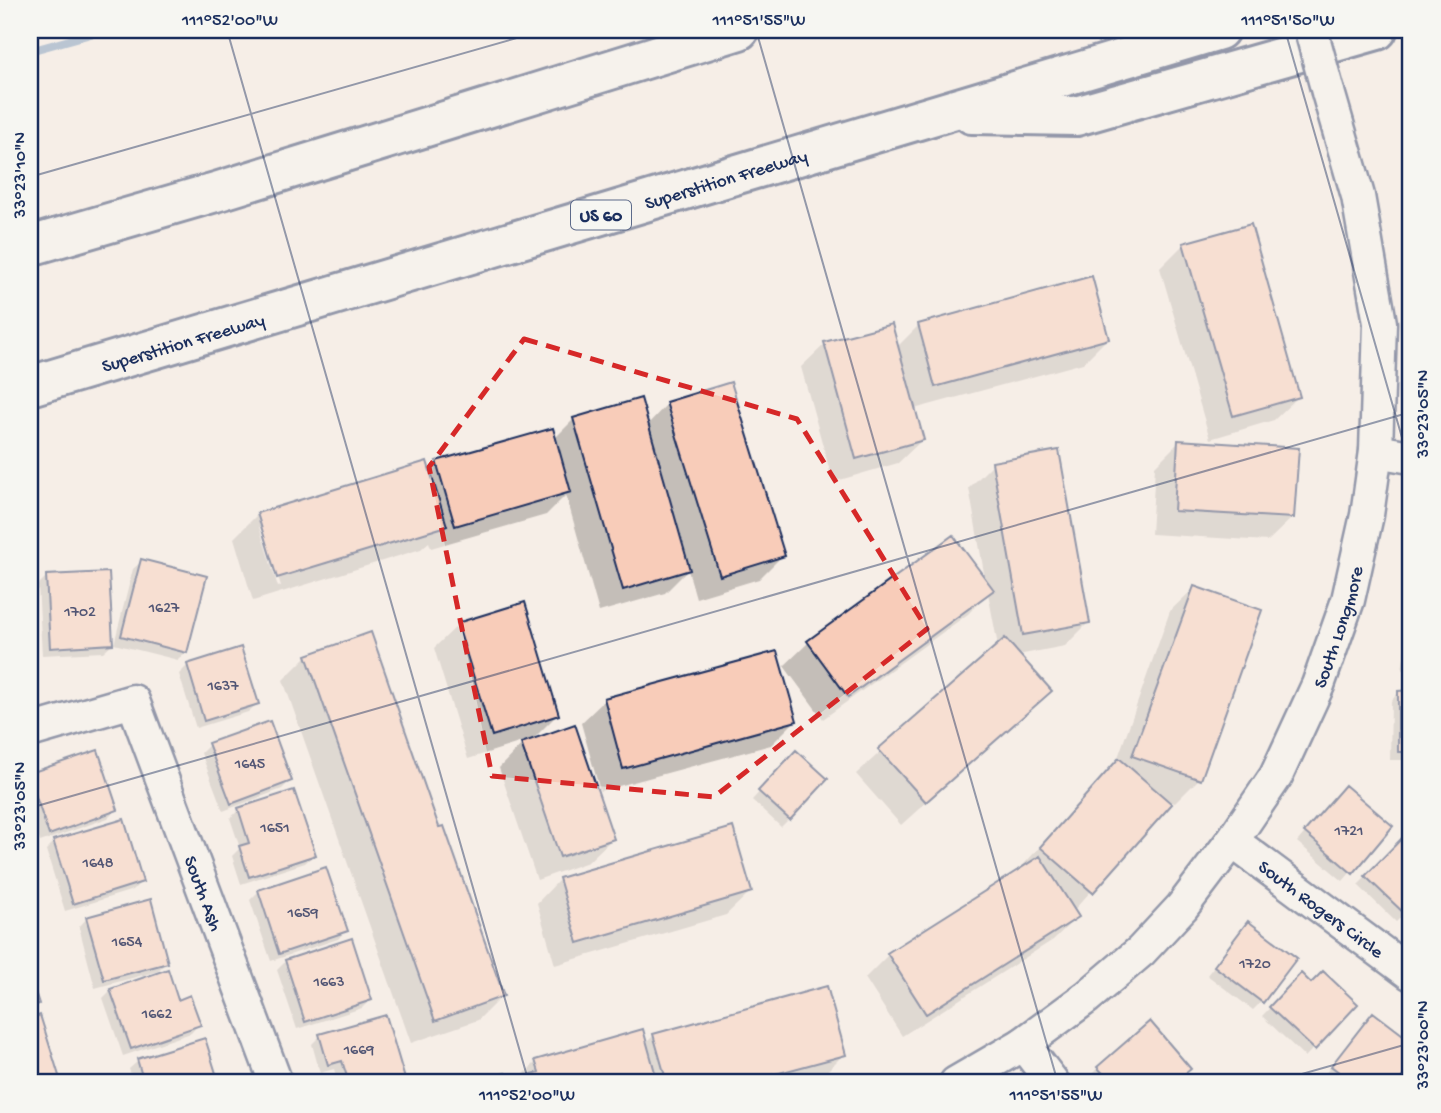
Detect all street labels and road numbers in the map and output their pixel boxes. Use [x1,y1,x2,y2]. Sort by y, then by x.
street label: Superstition Freeway [642,145,811,217]
road number: US 60 [571,200,631,230]
street label: Superstition Freeway [99,309,268,380]
street label: South Longmore [1310,564,1370,692]
street label: South Ash [177,853,226,935]
street label: South Rogers Circle [1253,857,1387,965]

